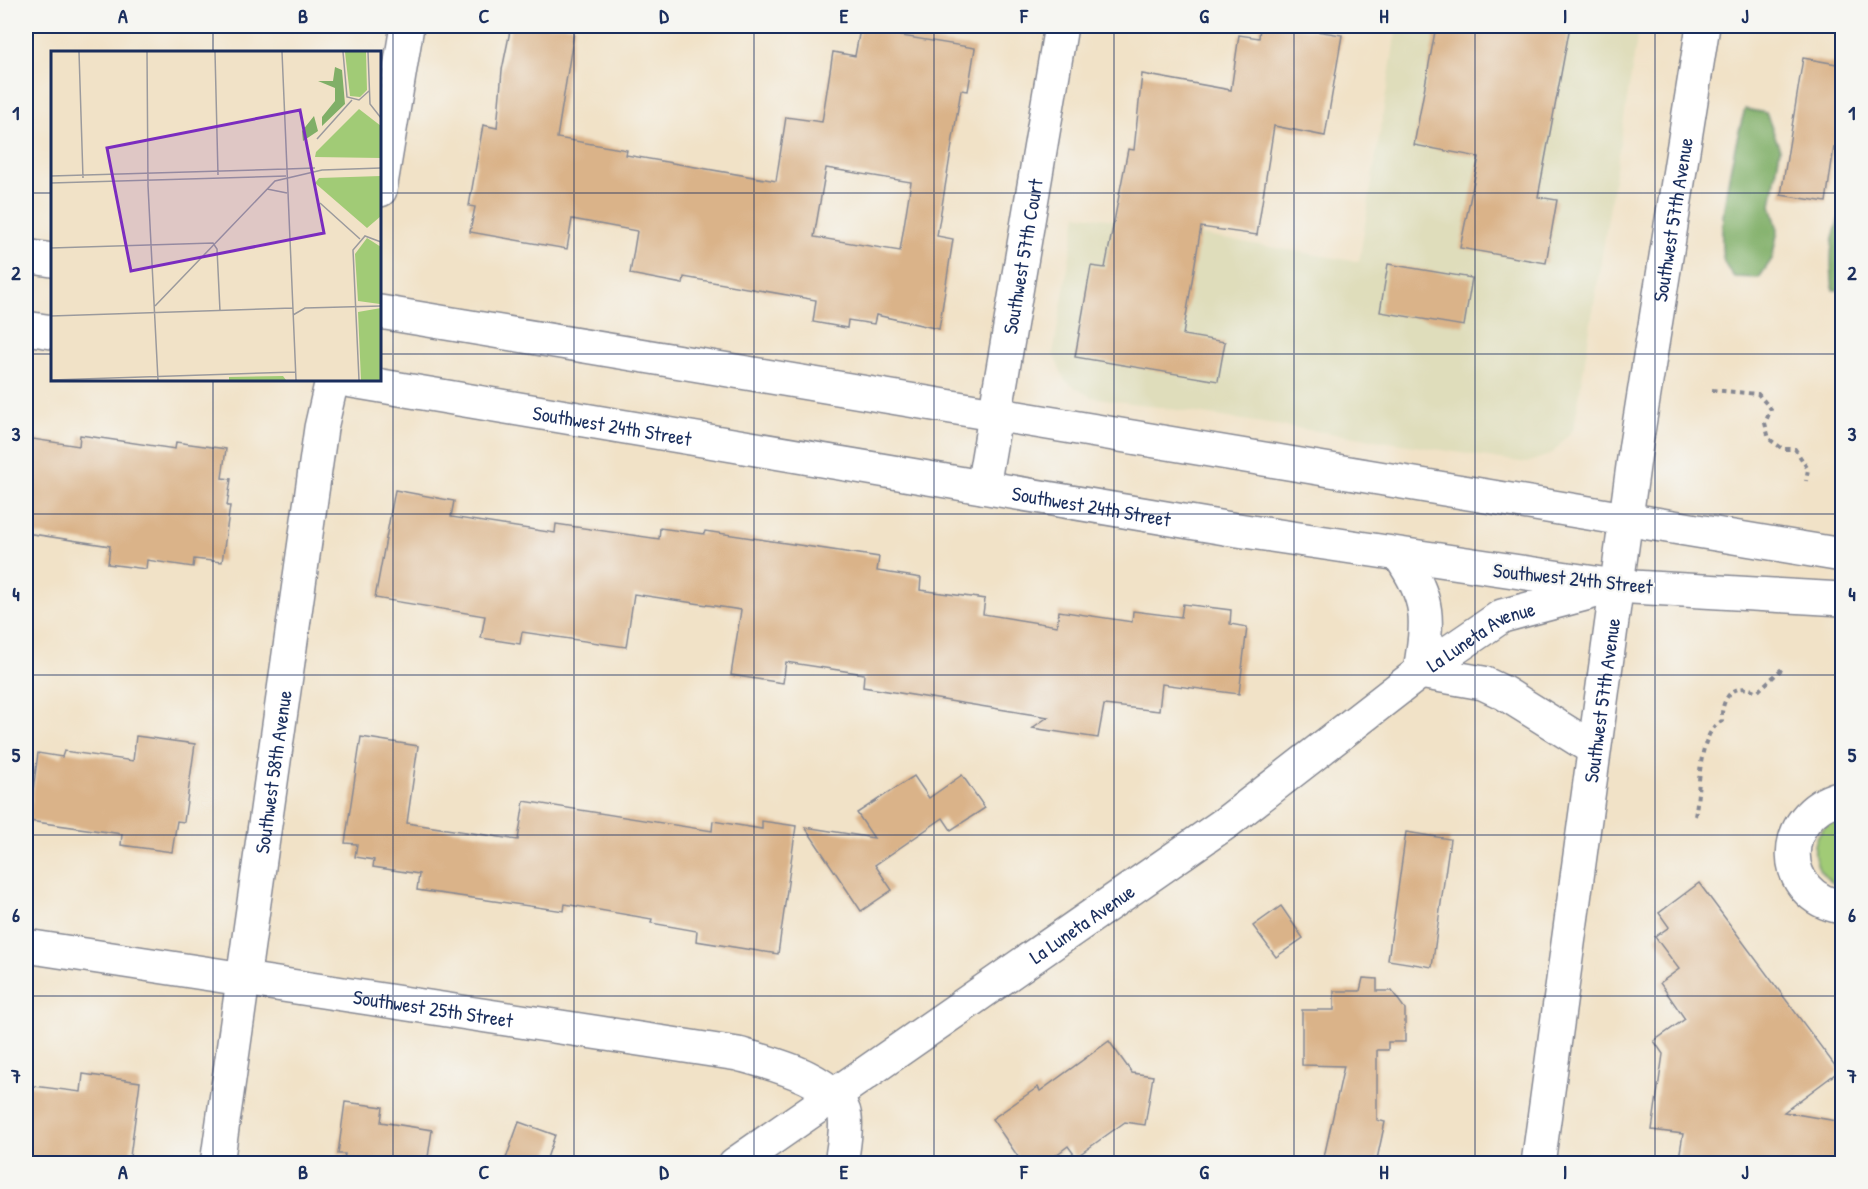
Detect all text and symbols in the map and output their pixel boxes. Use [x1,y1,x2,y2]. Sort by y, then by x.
text: A [118,2,128,29]
text: B [298,2,308,29]
text: C [479,2,490,29]
text: D [659,2,669,29]
text: E [840,2,849,29]
text: F [1019,2,1029,29]
text: G [1199,2,1209,29]
text: H [1379,2,1389,29]
text: I [1563,2,1567,29]
text: J [1741,2,1749,29]
inset map [51,51,381,381]
text: 1 [12,99,20,126]
text: 1 [1848,99,1856,126]
street label: Southwest 57th Avenue [1646,135,1698,304]
street label: Southwest 57th Court [996,176,1049,336]
text: 2 [11,259,21,286]
text: 2 [1847,259,1857,286]
street label: Southwest 24th Street [531,398,695,452]
text: 3 [12,420,21,447]
text: 3 [1848,420,1857,447]
street label: Southwest 24th Street [1010,479,1174,532]
street label: Southwest 24th Street [1492,556,1655,600]
text: 4 [12,580,20,607]
text: 4 [1848,580,1856,607]
street label: La Luneta Avenue [1421,594,1538,677]
street label: Southwest 57th Avenue [1577,616,1626,784]
street label: Southwest 58th Avenue [248,688,297,855]
text: 5 [12,741,21,768]
text: 5 [1848,741,1857,768]
street label: La Luneta Avenue [1024,877,1140,969]
text: 6 [12,901,20,928]
text: 6 [1848,901,1856,928]
street label: Southwest 25th Street [352,982,516,1033]
text: 7 [10,1062,21,1089]
text: 7 [1846,1062,1857,1089]
text: A [118,1158,128,1185]
text: B [298,1158,308,1185]
text: C [479,1158,490,1185]
text: D [659,1158,669,1185]
text: E [840,1158,849,1185]
text: F [1019,1158,1029,1185]
text: G [1199,1158,1209,1185]
text: H [1379,1158,1389,1185]
text: I [1563,1158,1567,1185]
text: J [1741,1158,1749,1185]

